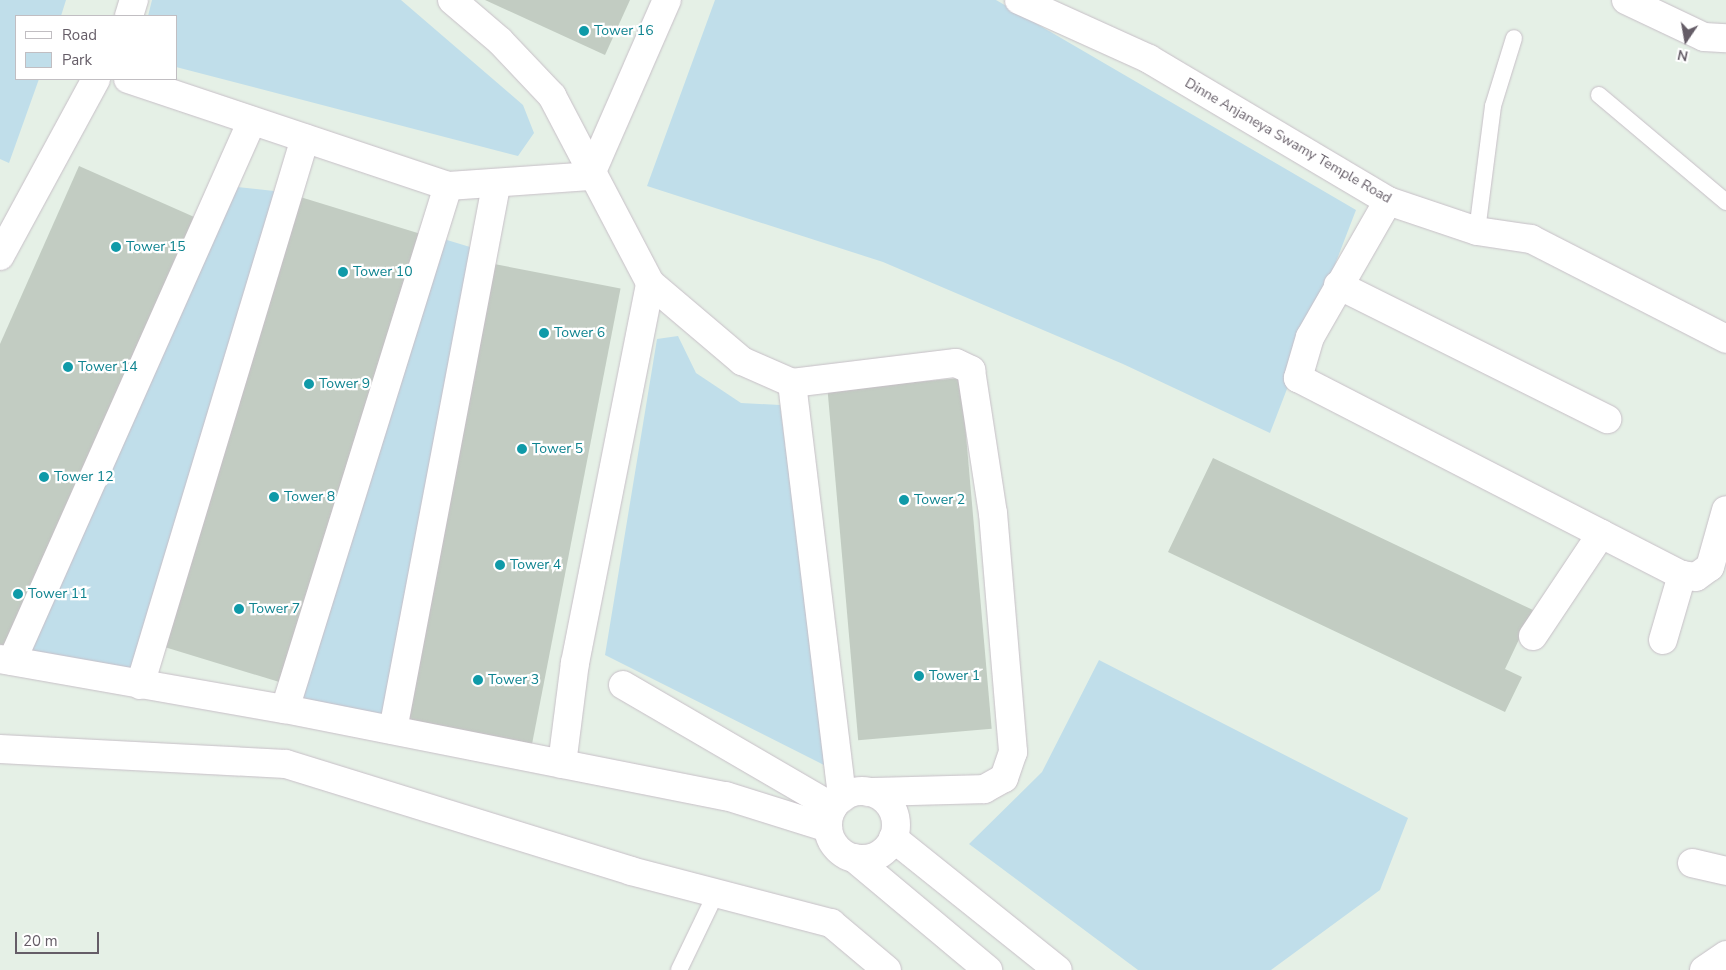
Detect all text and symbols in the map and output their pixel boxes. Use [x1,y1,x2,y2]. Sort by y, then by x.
legend [15,15,178,80]
north arrow [1661,15,1711,65]
place label: Tower 16 [594,23,654,39]
text: Road [62,25,97,45]
marker: Tower 16 [578,25,590,37]
text: N [1676,45,1690,66]
text: Park [62,50,92,70]
street label: Dinne Anjaneya Swamy Temple Road [1182,75,1394,207]
place label: Tower 15 [126,239,186,255]
marker: Tower 15 [110,241,122,253]
place label: Tower 10 [353,264,413,280]
marker: Tower 10 [337,266,349,278]
place label: Tower 6 [554,325,605,341]
marker: Tower 6 [538,327,550,339]
place label: Tower 14 [78,359,138,375]
marker: Tower 14 [62,361,74,373]
place label: Tower 9 [319,376,370,392]
marker: Tower 9 [303,378,315,390]
place label: Tower 5 [532,441,583,457]
marker: Tower 5 [516,443,528,455]
place label: Tower 12 [54,469,114,485]
marker: Tower 12 [38,471,50,483]
place label: Tower 8 [284,489,335,505]
marker: Tower 8 [268,491,280,503]
place label: Tower 2 [914,492,965,508]
marker: Tower 2 [898,494,910,506]
place label: Tower 4 [510,557,561,573]
marker: Tower 4 [494,559,506,571]
place label: Tower 11 [28,586,88,602]
marker: Tower 11 [12,588,24,600]
place label: Tower 7 [249,601,300,617]
marker: Tower 7 [233,603,245,615]
place label: Tower 1 [929,668,980,684]
marker: Tower 1 [913,670,925,682]
place label: Tower 3 [488,672,539,688]
marker: Tower 3 [472,674,484,686]
scale bar [18,922,101,954]
text: 20 m [23,931,58,951]

